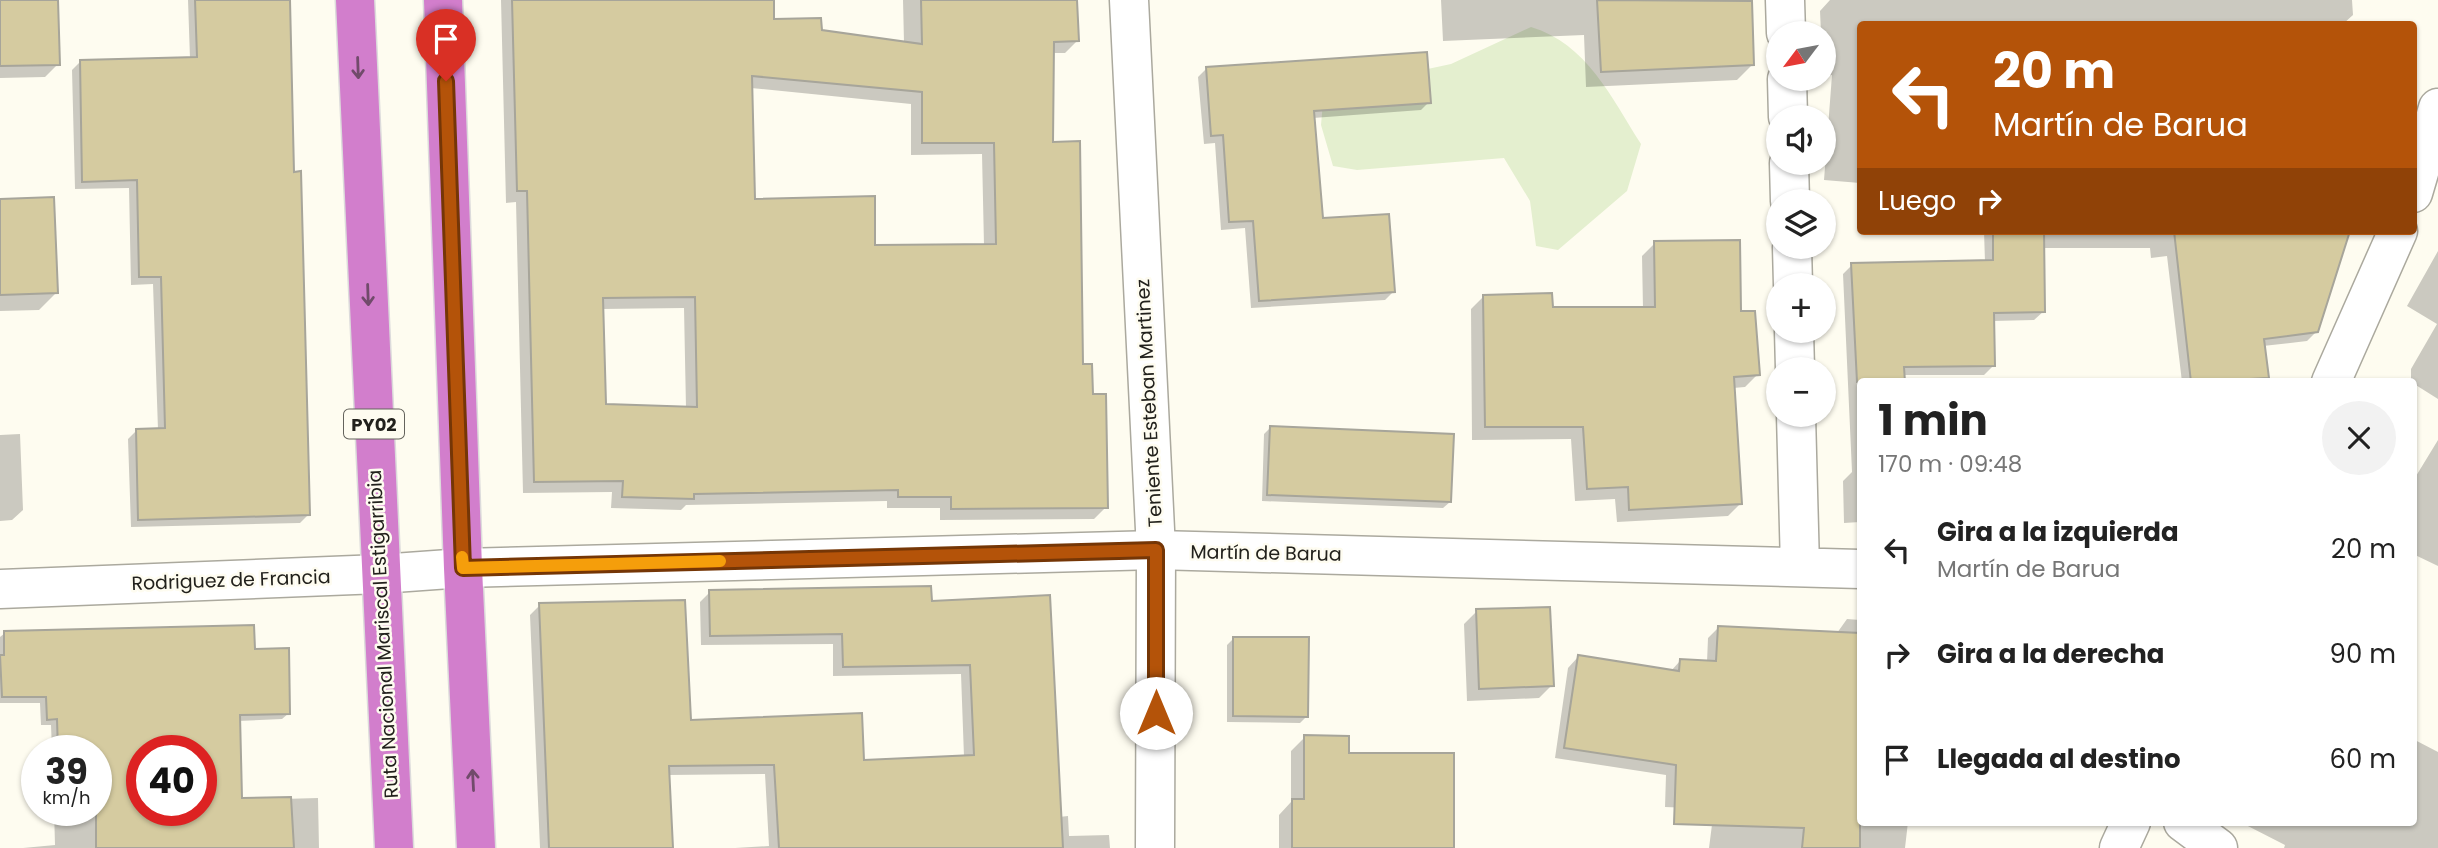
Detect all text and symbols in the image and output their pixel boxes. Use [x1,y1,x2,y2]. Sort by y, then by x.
pin [416,9,476,81]
icon: arrive [427,20,465,58]
north arrow [1766,21,1836,91]
map controls [1766,21,1836,427]
text: 20 m [1993,37,2115,105]
icon: left [1878,49,1969,140]
one-way arrow [352,56,365,79]
text: Martín de Barua [1993,102,2248,147]
button: sound [1766,105,1836,175]
icon: right [1970,182,2008,220]
text: Luego [1878,183,1956,219]
button: layers [1766,189,1836,259]
button: + [1766,273,1836,343]
street label: Teniente Esteban Martinez [1129,278,1169,528]
one-way arrow [362,284,375,307]
button: − [1766,357,1836,427]
text: 1 min [1878,391,1988,450]
button: close [2322,401,2396,475]
road number: PY02 [344,410,404,438]
text: 170 m · 09:48 [1878,448,2022,480]
street label: Ruta Nacional Mariscal Estigarribia [361,469,405,799]
text: Gira a la izquierda [1937,514,2179,550]
icon: left [1878,531,1916,569]
text: 20 m [2331,531,2396,567]
street label: Martín de Barua [1190,538,1342,568]
text: Martín de Barua [1937,553,2120,585]
street label: Rodriguez de Francia [131,563,331,597]
icon: right [1878,636,1916,674]
text: Gira a la derecha [1937,636,2165,672]
text: 90 m [2330,636,2396,672]
position arrow [1119,676,1193,750]
speed limit sign: 40 [126,735,217,826]
icon: arrive [1878,741,1916,779]
text: Llegada al destino [1937,741,2181,777]
text: 60 m [2329,741,2396,777]
text: 39 [45,747,88,796]
one-way arrow [466,769,479,792]
text: km/h [43,785,90,810]

